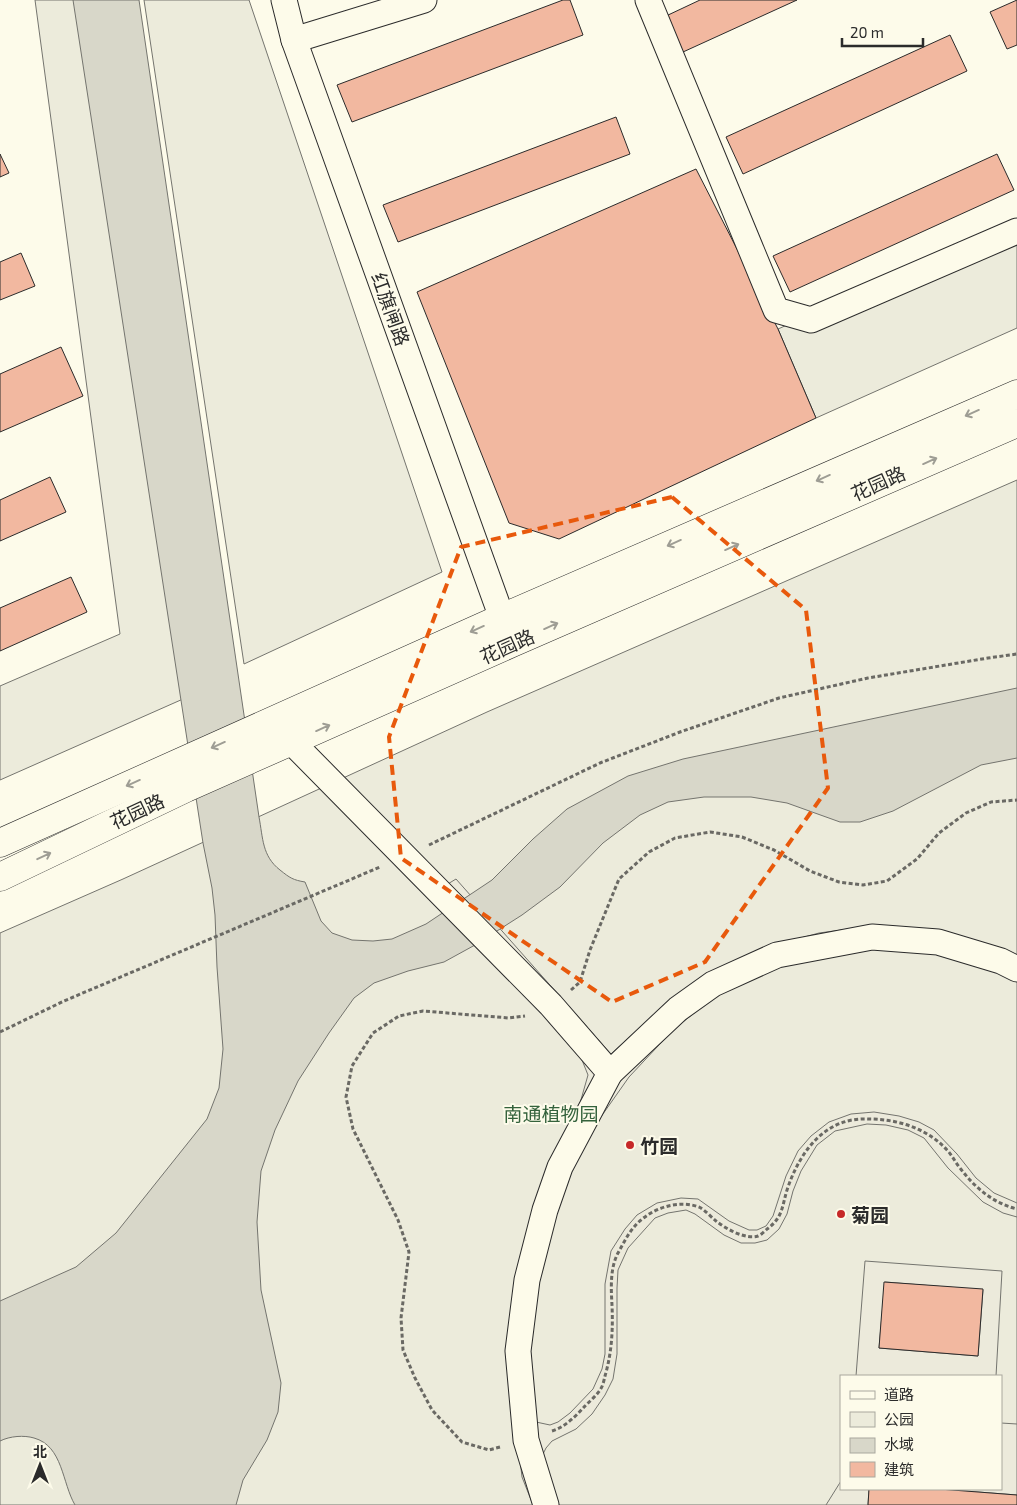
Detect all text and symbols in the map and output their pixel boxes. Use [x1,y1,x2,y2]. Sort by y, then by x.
scale bar [842,15,923,47]
text: 20 m [850,23,884,41]
street label: 红旗闸路 [367,269,415,349]
one-way arrow [965,408,980,418]
one-way arrow [922,455,937,465]
street label: 花园路 [847,461,909,505]
one-way arrow [816,473,831,483]
one-way arrow [667,538,682,548]
one-way arrow [725,541,740,550]
one-way arrow [544,620,559,629]
one-way arrow [470,624,485,634]
street label: 花园路 [476,624,538,668]
one-way arrow [315,723,330,732]
one-way arrow [211,740,226,750]
one-way arrow [126,778,141,788]
street label: 花园路 [106,789,168,833]
one-way arrow [36,850,51,860]
park label: 南通植物园 [503,1102,599,1125]
place label: 竹园 [640,1134,678,1157]
marker: 竹园 [624,1139,636,1151]
place label: 菊园 [851,1203,889,1226]
marker: 菊园 [835,1208,847,1220]
legend [840,1375,1002,1490]
text: 道路 [884,1385,914,1403]
text: 公园 [884,1410,914,1428]
text: 水域 [884,1435,914,1453]
north arrow [15,1440,65,1490]
text: 北 [33,1443,47,1460]
text: 建筑 [884,1460,914,1478]

